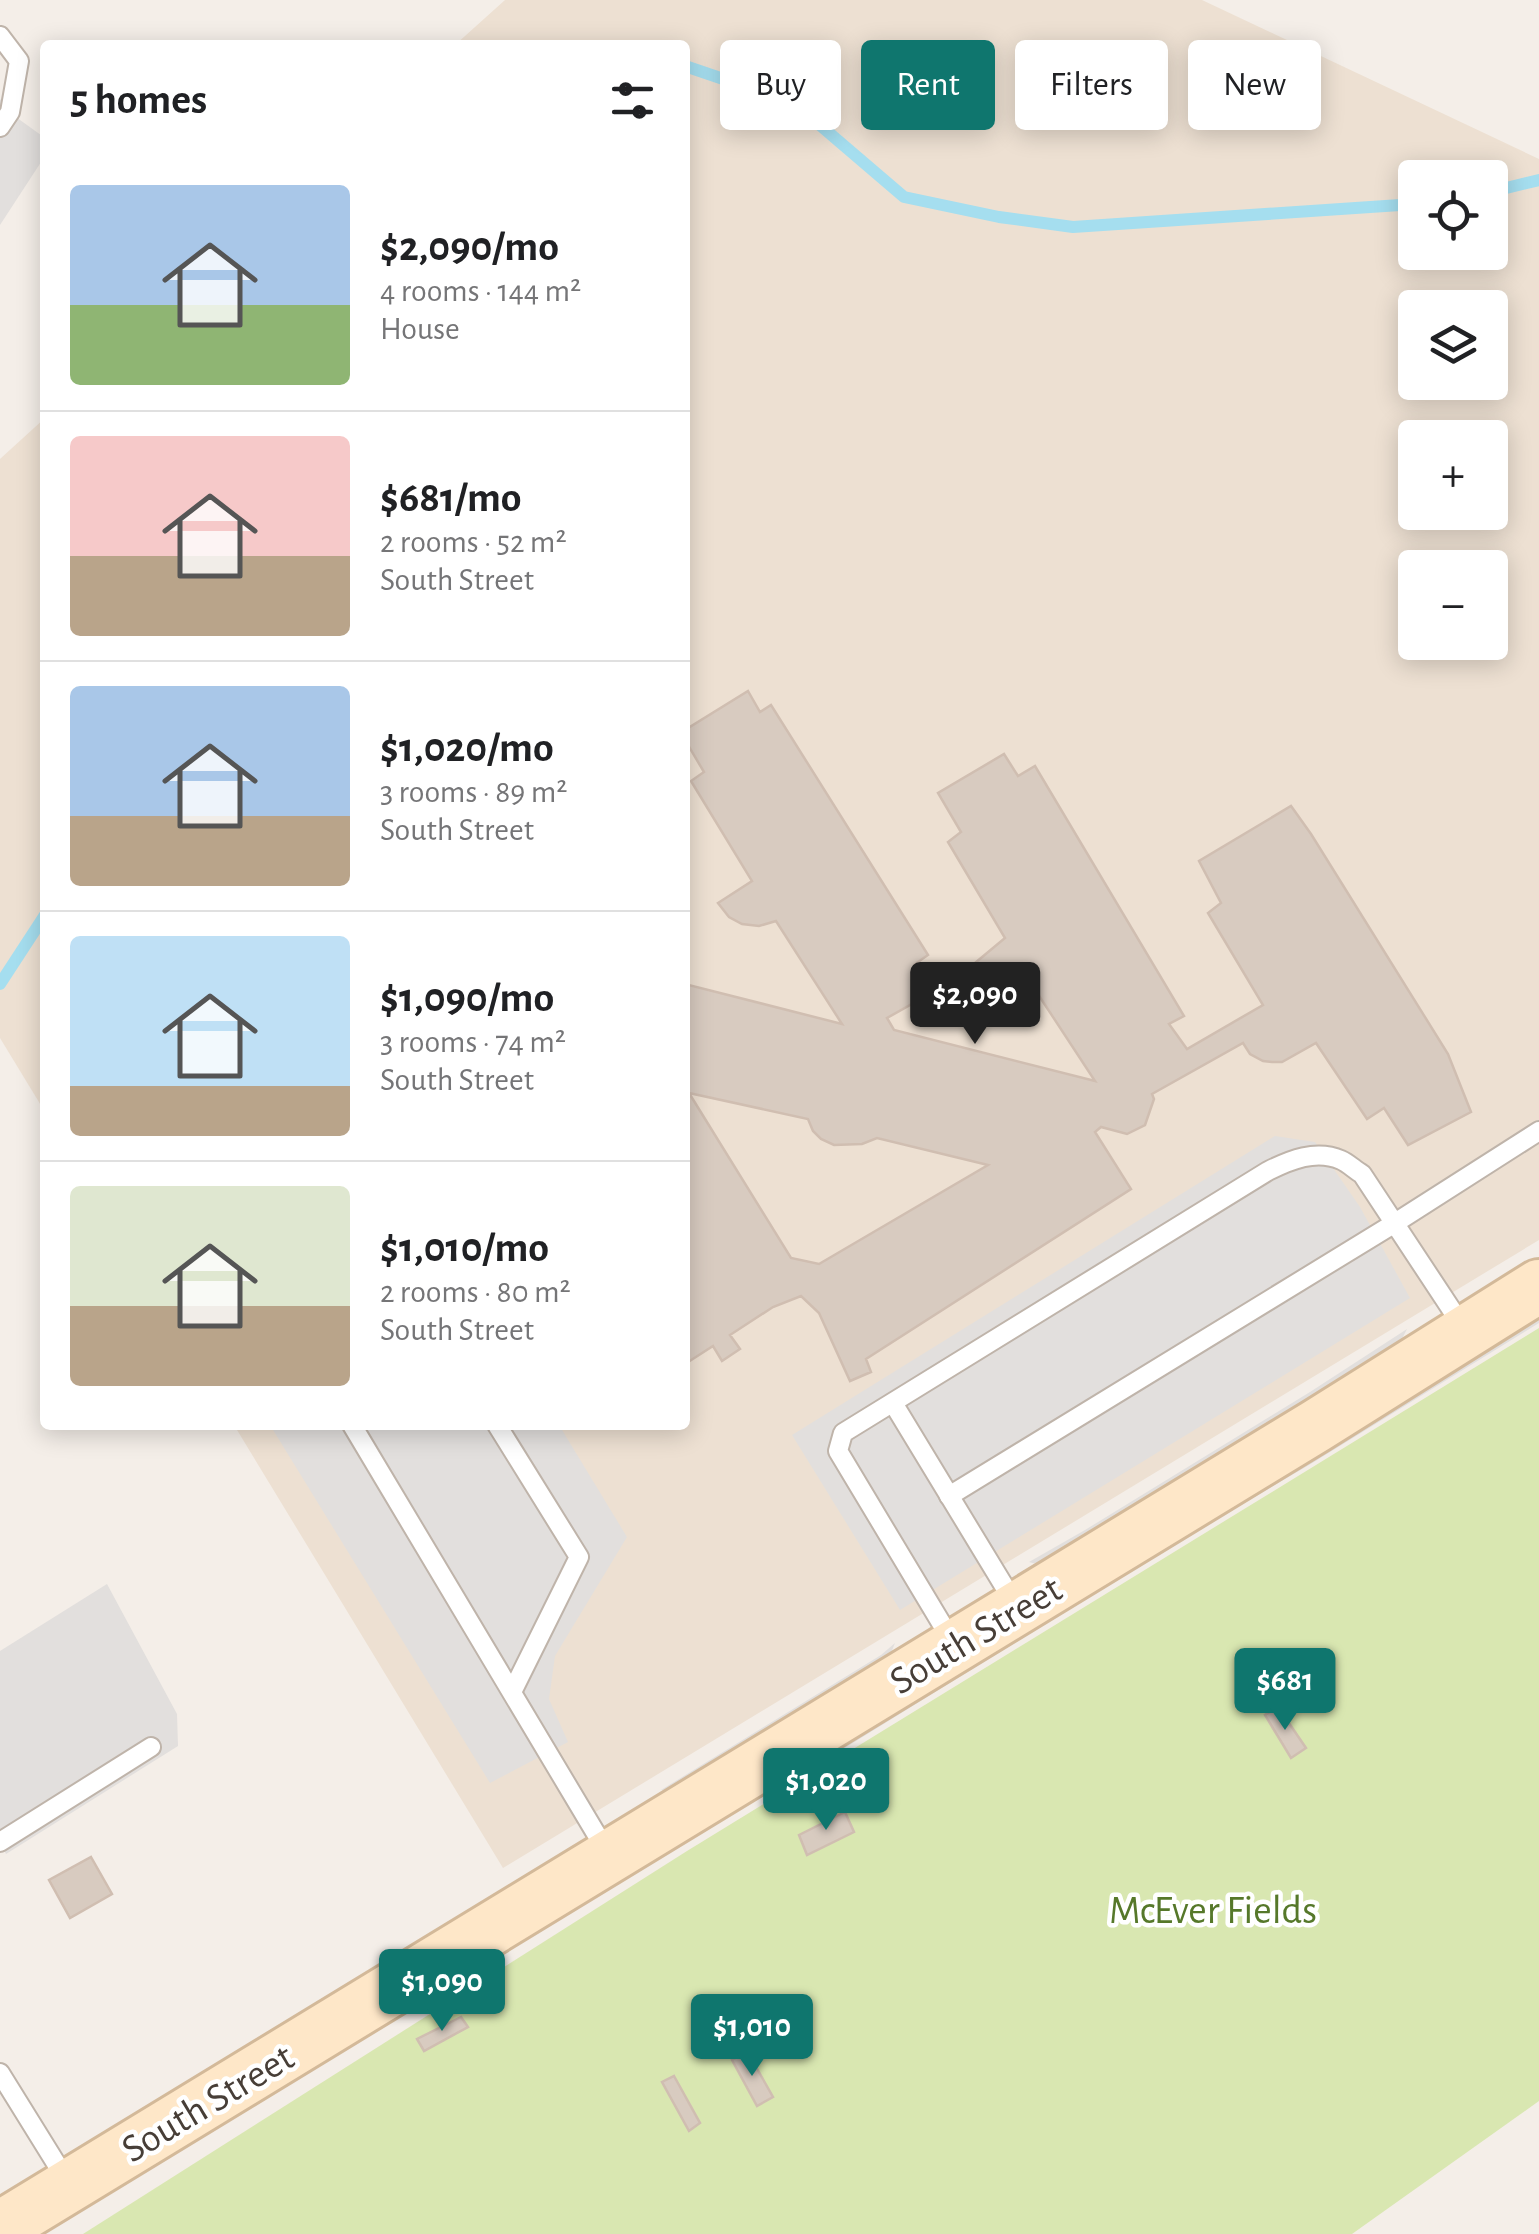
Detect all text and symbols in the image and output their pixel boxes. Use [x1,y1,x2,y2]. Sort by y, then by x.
chip: Buy [720,40,841,130]
chip: Rent [861,40,995,130]
chip: Filters [1015,40,1168,130]
chip: New [1188,40,1321,130]
icon: filters [605,73,660,128]
text: 5 homes [70,79,207,121]
map controls [1398,160,1508,660]
button: locate [1398,160,1508,270]
icon: home [150,225,270,345]
text: $2,090/mo [380,226,559,268]
text: 4 rooms · 144 m² [380,275,581,307]
button: layers [1398,290,1508,400]
text: House [380,313,460,345]
button: + [1398,420,1508,530]
icon: home [150,476,270,596]
text: $681/mo [380,477,522,519]
text: 2 rooms · 52 m² [380,526,567,558]
button: − [1398,550,1508,660]
text: South Street [380,564,534,596]
icon: home [150,726,270,846]
text: $1,020/mo [380,727,554,769]
text: 3 rooms · 89 m² [380,776,567,808]
text: South Street [380,814,534,846]
pin: $2,090 [894,962,1056,1047]
icon: home [150,976,270,1096]
text: $1,090/mo [380,977,554,1019]
text: $2,090 [932,978,1018,1010]
text: 3 rooms · 74 m² [380,1026,566,1058]
text: South Street [380,1064,534,1096]
icon: home [150,1226,270,1346]
text: $1,010/mo [380,1227,549,1269]
text: 2 rooms · 80 m² [380,1276,571,1308]
text: South Street [380,1314,534,1346]
street label: South Street [883,1569,1069,1702]
pin: $681 [1226,1648,1344,1733]
text: $681 [1256,1664,1314,1696]
pin: $1,020 [745,1748,907,1833]
text: $1,020 [785,1764,867,1796]
park label: McEver Fields [1109,1891,1317,1931]
pin: $1,090 [361,1949,523,2034]
text: $1,090 [401,1965,483,1997]
pin: $1,010 [671,1994,833,2079]
text: $1,010 [713,2010,791,2042]
street label: South Street [115,2037,301,2170]

